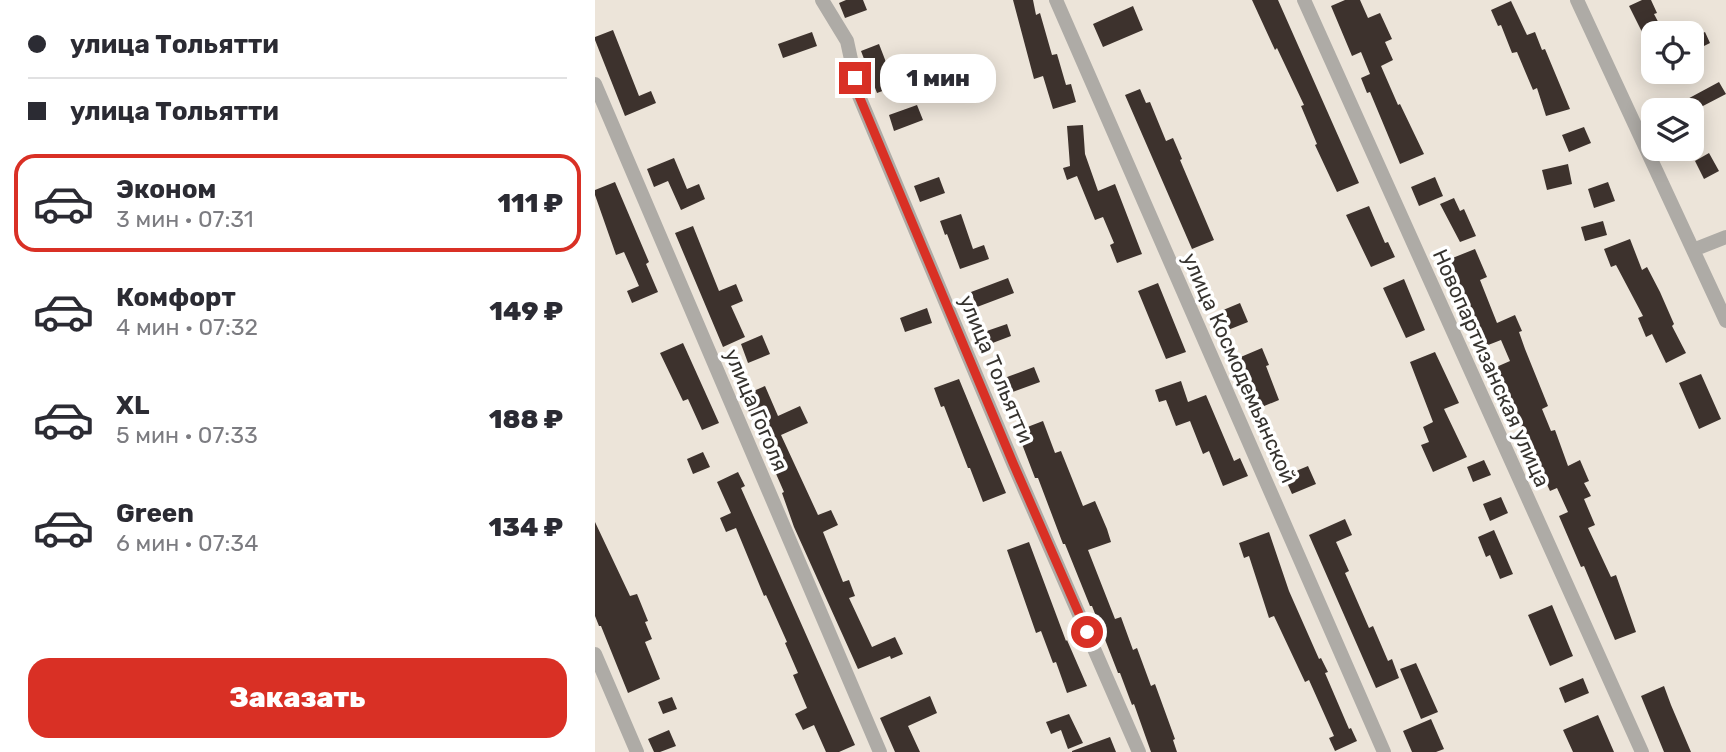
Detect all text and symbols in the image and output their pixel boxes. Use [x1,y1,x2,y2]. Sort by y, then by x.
map controls [1641,21,1704,161]
button: locate [1641,21,1704,84]
text: улица Тольятти [70,29,279,60]
callout: 1 мин [879,54,995,102]
route end [839,62,871,94]
text: 1 мин [906,64,970,92]
text: улица Тольятти [70,96,279,127]
button: layers [1641,98,1704,161]
icon: car [32,172,95,235]
text: Эконом [116,174,216,205]
text: 111 ₽ [497,188,563,219]
text: 3 мин · 07:31 [116,205,254,233]
street label: Новопартизанская улица [1428,245,1555,491]
street label: улица Космодемьянской [1177,249,1302,487]
icon: car [32,280,95,343]
text: Комфорт [116,282,236,313]
street label: улица Тольятти [954,291,1039,446]
text: 149 ₽ [489,296,563,327]
text: 4 мин · 07:32 [116,313,258,341]
street label: улица Гоголя [720,345,793,475]
icon: car [32,388,95,451]
text: XL [116,390,149,421]
text: 188 ₽ [489,404,563,435]
text: 5 мин · 07:33 [116,421,258,449]
icon: car [32,496,95,559]
text: Green [116,498,194,529]
text: 134 ₽ [489,512,563,543]
text: 6 мин · 07:34 [116,529,258,557]
route start [1071,616,1103,648]
button: Заказать [28,658,567,738]

